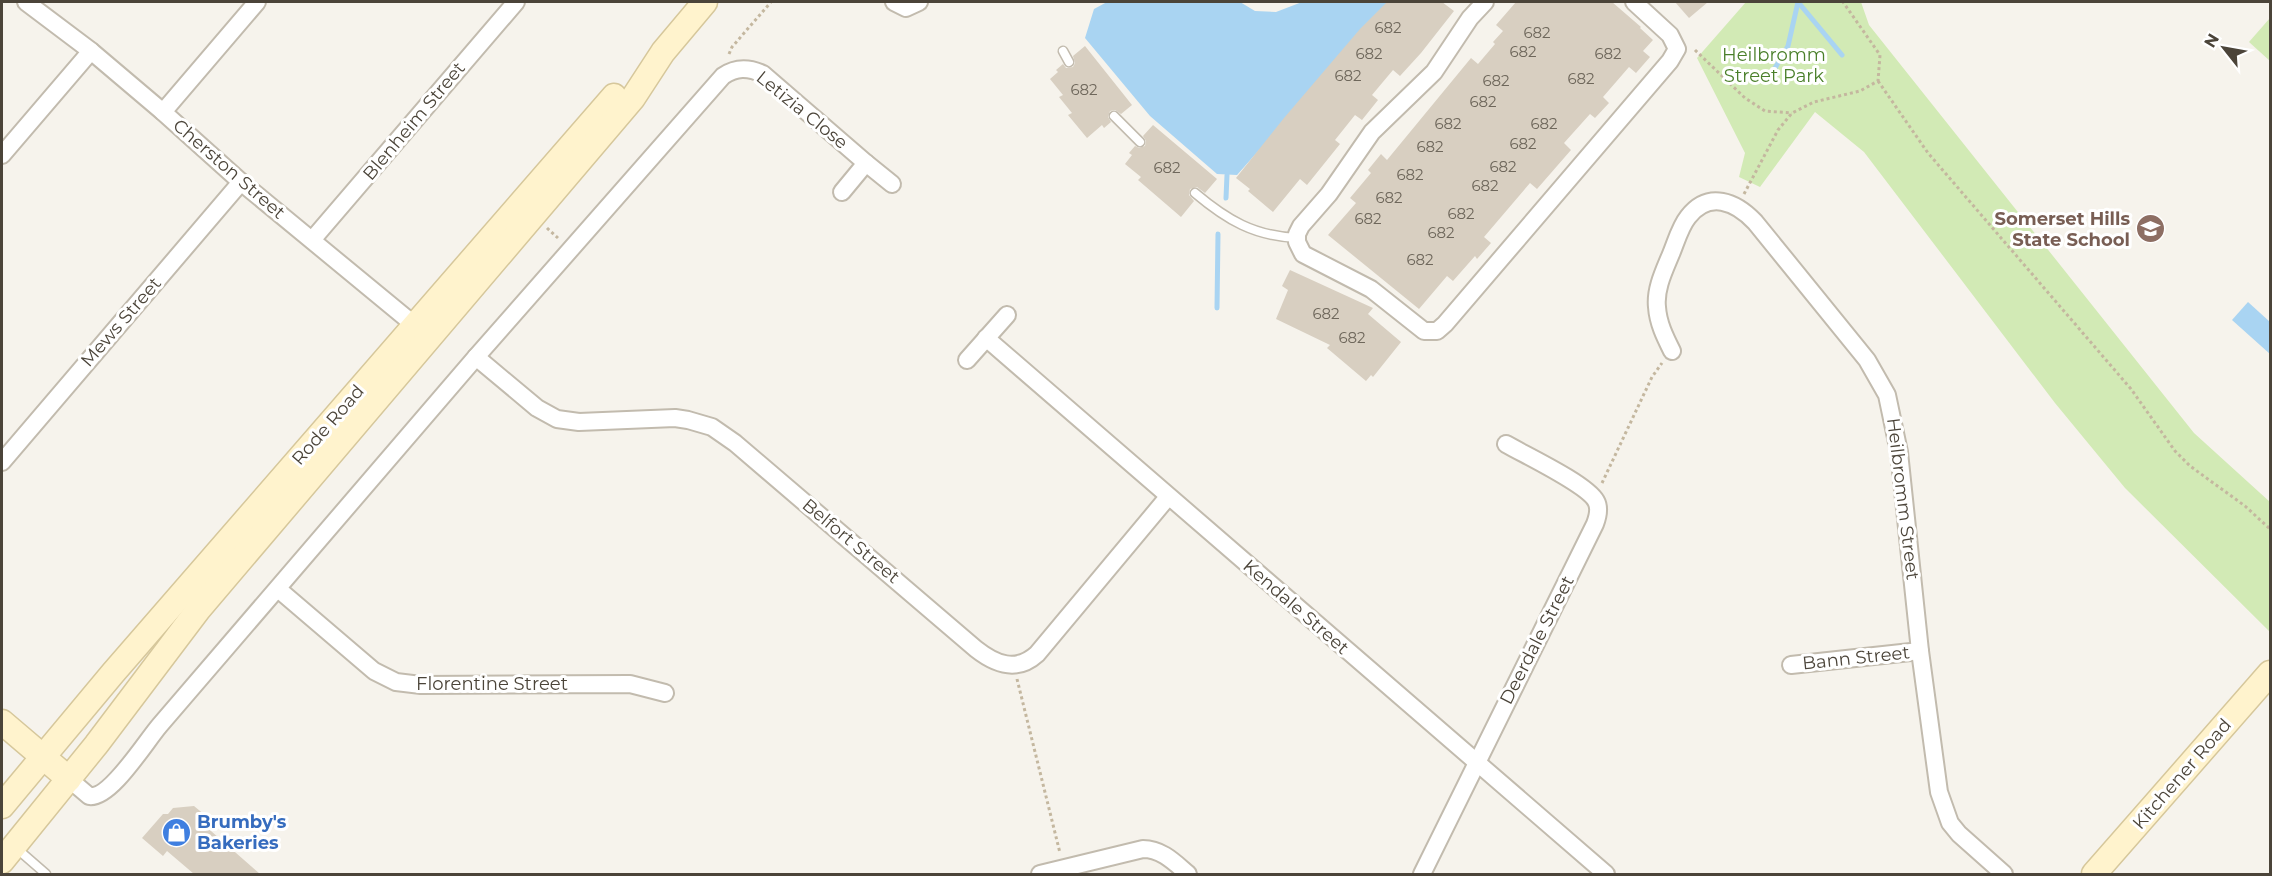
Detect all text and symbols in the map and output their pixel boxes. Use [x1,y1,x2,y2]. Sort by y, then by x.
house number: 682 [1374,18,1402,37]
north arrow [2194,18,2254,78]
house number: 682 [1523,23,1551,42]
text: N [2200,30,2223,51]
house number: 682 [1509,42,1537,61]
house number: 682 [1355,44,1383,63]
house number: 682 [1594,44,1622,63]
park label: Heilbromm Street Park [1722,44,1826,87]
street label: Blenheim Street [358,57,470,185]
street label: Letizia Close [752,66,852,154]
house number: 682 [1334,66,1362,85]
house number: 682 [1567,69,1595,88]
house number: 682 [1482,71,1510,90]
house number: 682 [1070,80,1098,99]
house number: 682 [1469,92,1497,111]
street label: Cherston Street [168,114,290,224]
house number: 682 [1434,114,1462,133]
house number: 682 [1530,114,1558,133]
house number: 682 [1509,134,1537,153]
house number: 682 [1416,137,1444,156]
house number: 682 [1489,157,1517,176]
house number: 682 [1153,158,1181,177]
house number: 682 [1396,165,1424,184]
house number: 682 [1471,176,1499,195]
house number: 682 [1375,188,1403,207]
house number: 682 [1447,204,1475,223]
place label: Somerset Hills State School [1994,208,2130,251]
house number: 682 [1354,209,1382,228]
school or university icon: Somerset Hills State School [2135,213,2167,245]
house number: 682 [1427,223,1455,242]
house number: 682 [1406,250,1434,269]
street label: Mews Street [76,273,166,371]
house number: 682 [1312,304,1340,323]
house number: 682 [1338,328,1366,347]
street label: Rode Road [287,380,369,470]
street label: Heilbromm Street [1882,417,1924,581]
street label: Belfort Street [798,494,904,588]
street label: Kendale Street [1239,555,1353,659]
street label: Deerdale Street [1495,572,1579,708]
street label: Bann Street [1801,641,1911,675]
street label: Florentine Street [416,673,568,695]
street label: Kitchener Road [2128,714,2236,834]
place label: Brumby's Bakeries [197,811,287,854]
shop icon: Brumby's Bakeries [160,816,192,848]

